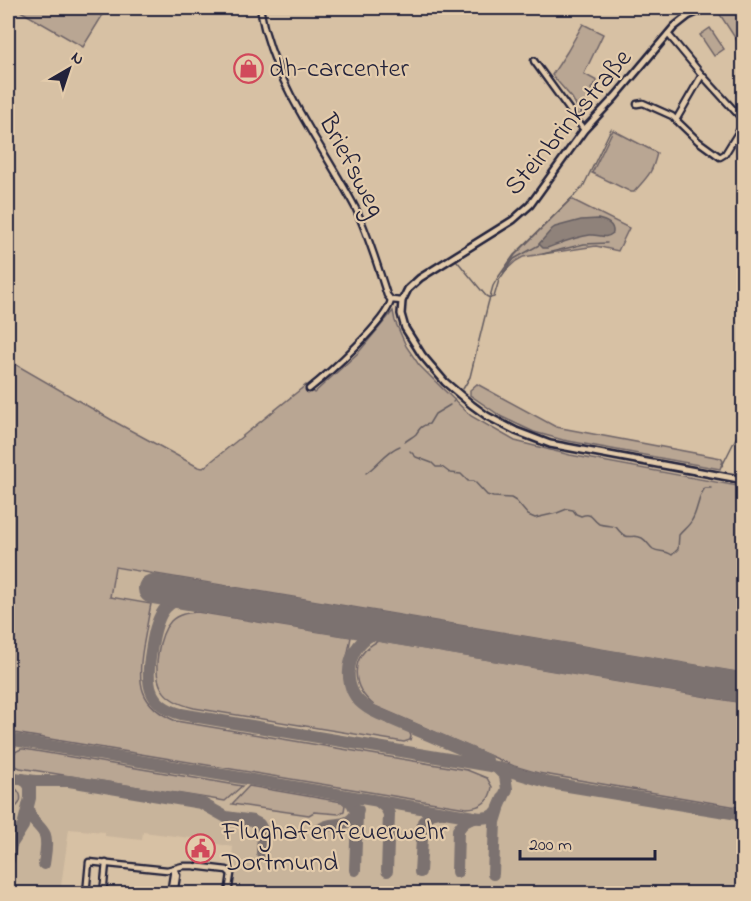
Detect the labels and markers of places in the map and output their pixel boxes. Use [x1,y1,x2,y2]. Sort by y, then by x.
place label: dh-carcenter [269,50,410,89]
shop icon: dh-carcenter [232,53,264,85]
place label: Flughafenfeuerwehr Dortmund [221,813,448,883]
public building icon: Flughafenfeuerwehr Dortmund [185,832,217,864]

